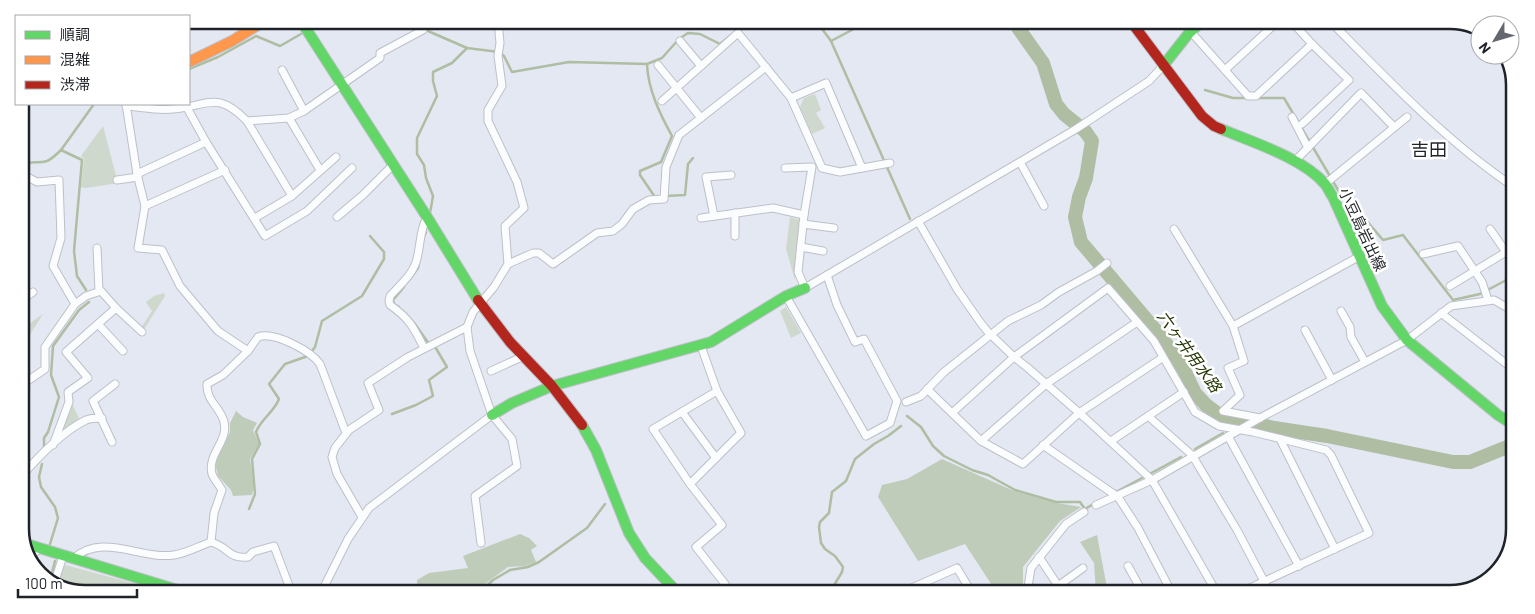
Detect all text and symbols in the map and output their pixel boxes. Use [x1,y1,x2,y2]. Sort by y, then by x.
legend [15,15,190,105]
north arrow [1470,15,1520,65]
text: 順調 [60,25,90,43]
text: N [1475,39,1494,57]
text: 混雑 [60,50,90,68]
text: 渋滞 [60,75,90,93]
district label: 吉田 [1411,138,1447,160]
street label: 小豆島岩出線 [1336,184,1390,274]
water label: 六ヶ井用水路 [1154,307,1227,397]
scale bar [18,566,136,598]
text: 100 m [25,574,63,592]

